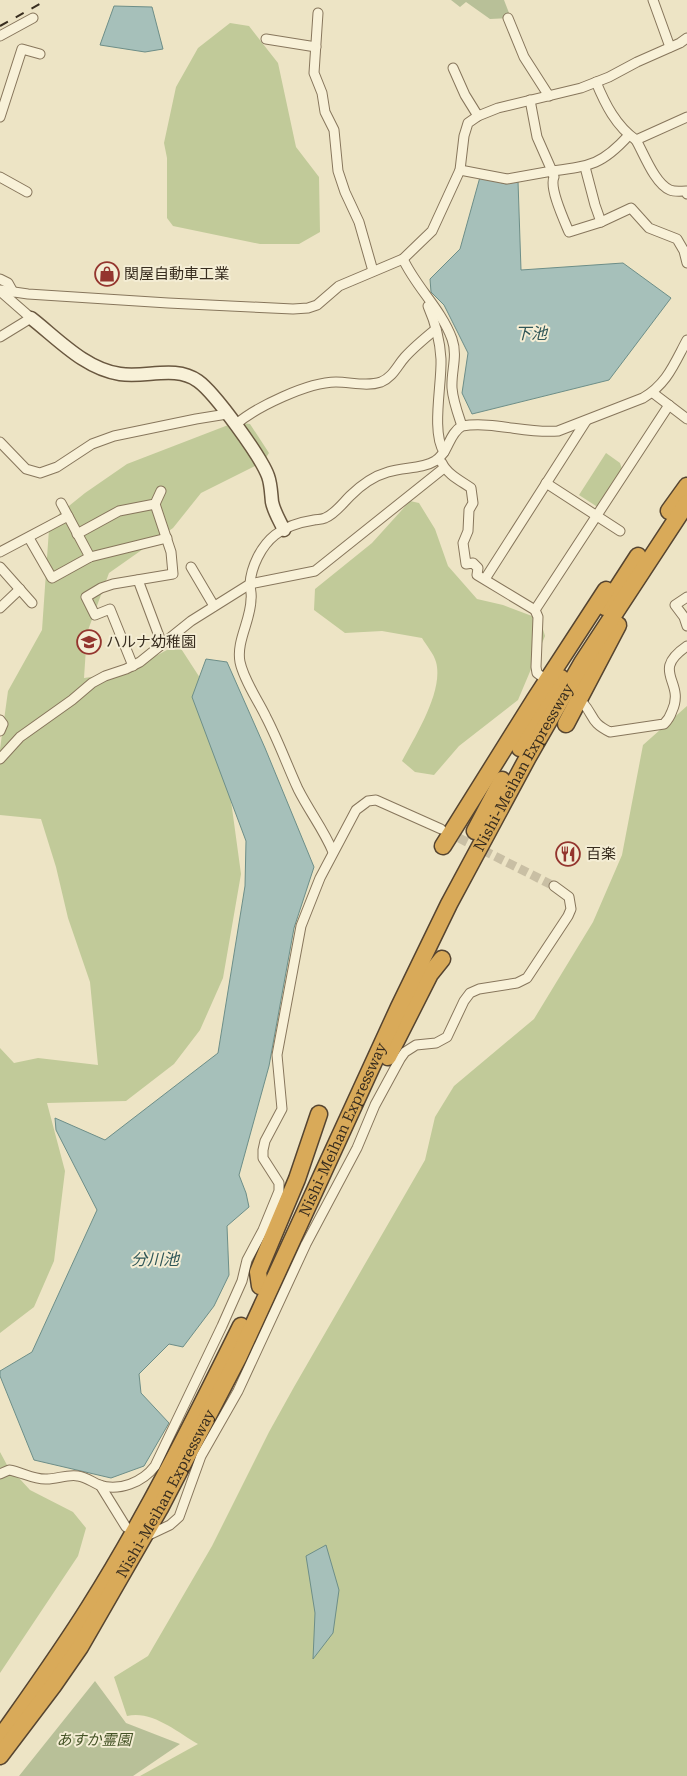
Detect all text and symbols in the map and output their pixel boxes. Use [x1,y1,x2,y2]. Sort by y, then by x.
shop icon: 関屋自動車工業 [94,261,120,287]
place label: 関屋自動車工業 [124,265,229,283]
water label: 下池 [515,324,549,343]
school or university icon: ハルナ幼稚園 [76,629,102,655]
place label: ハルナ幼稚園 [106,633,196,651]
street label: Nishi-Meihan Expressway [470,680,577,854]
restaurant icon: 百楽 [555,841,581,867]
place label: 百楽 [586,845,616,863]
street label: Nishi-Meihan Expressway [295,1040,390,1219]
water label: 分川池 [131,1250,181,1269]
street label: Nishi-Meihan Expressway [113,1406,219,1581]
park label: あすか霊園 [56,1731,133,1749]

